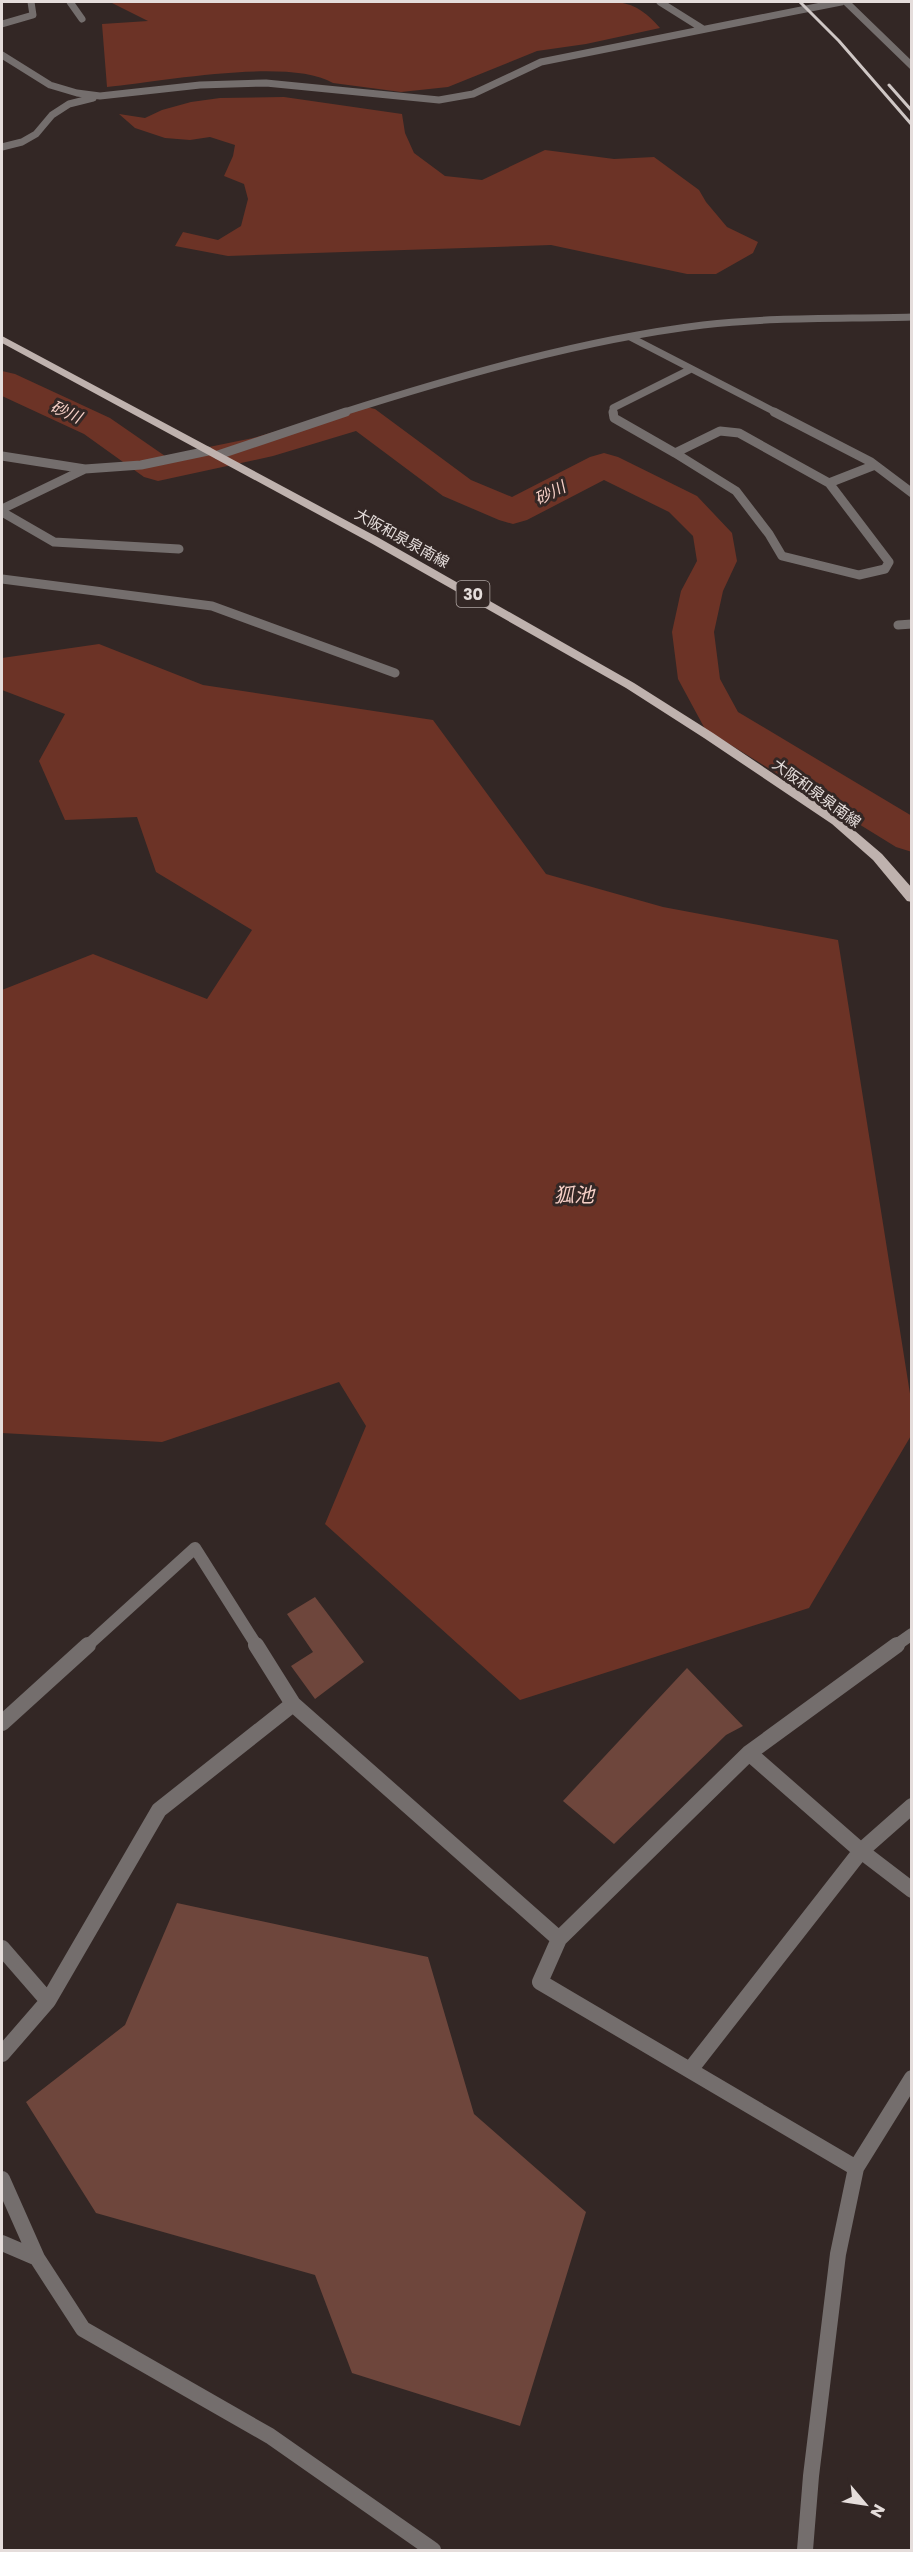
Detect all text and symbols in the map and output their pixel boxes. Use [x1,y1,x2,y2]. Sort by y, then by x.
water label: 砂川 [47,395,87,430]
water label: 砂川 [531,475,571,511]
street label: 大阪和泉泉南線 [351,503,453,573]
road number: 30 [456,581,490,607]
street label: 大阪和泉泉南線 [768,754,866,832]
water label: 狐池 [554,1181,596,1209]
north arrow [835,2474,895,2534]
text: N [865,2500,891,2522]

